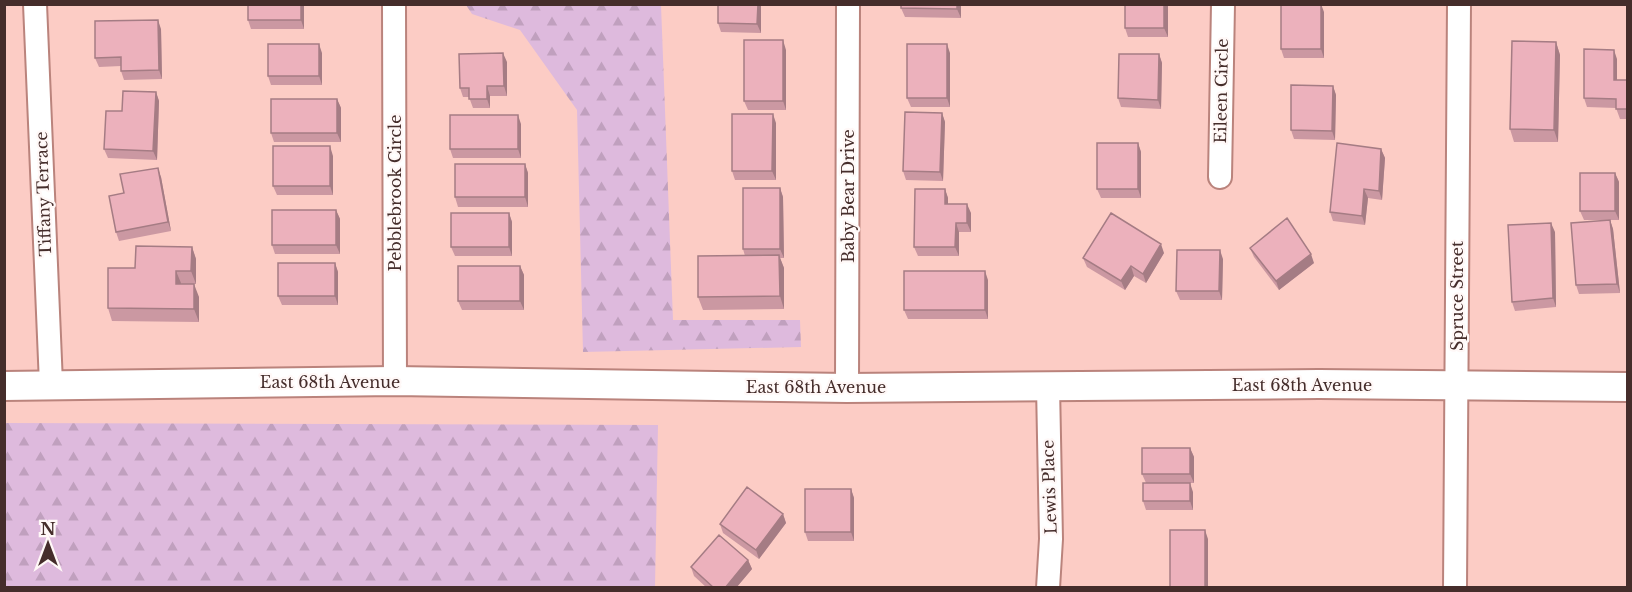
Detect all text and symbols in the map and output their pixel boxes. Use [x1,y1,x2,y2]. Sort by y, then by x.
street label: Eileen Circle [1210,38,1232,144]
street label: Pebblebrook Circle [385,115,405,271]
street label: Baby Bear Drive [838,129,858,263]
street label: Tiffany Terrace [31,131,55,257]
street label: Spruce Street [1447,241,1467,351]
street label: East 68th Avenue [260,372,400,392]
street label: East 68th Avenue [1232,375,1372,395]
street label: East 68th Avenue [746,377,886,397]
street label: Lewis Place [1037,440,1061,534]
north arrow [18,514,78,574]
text: N [40,519,56,539]

